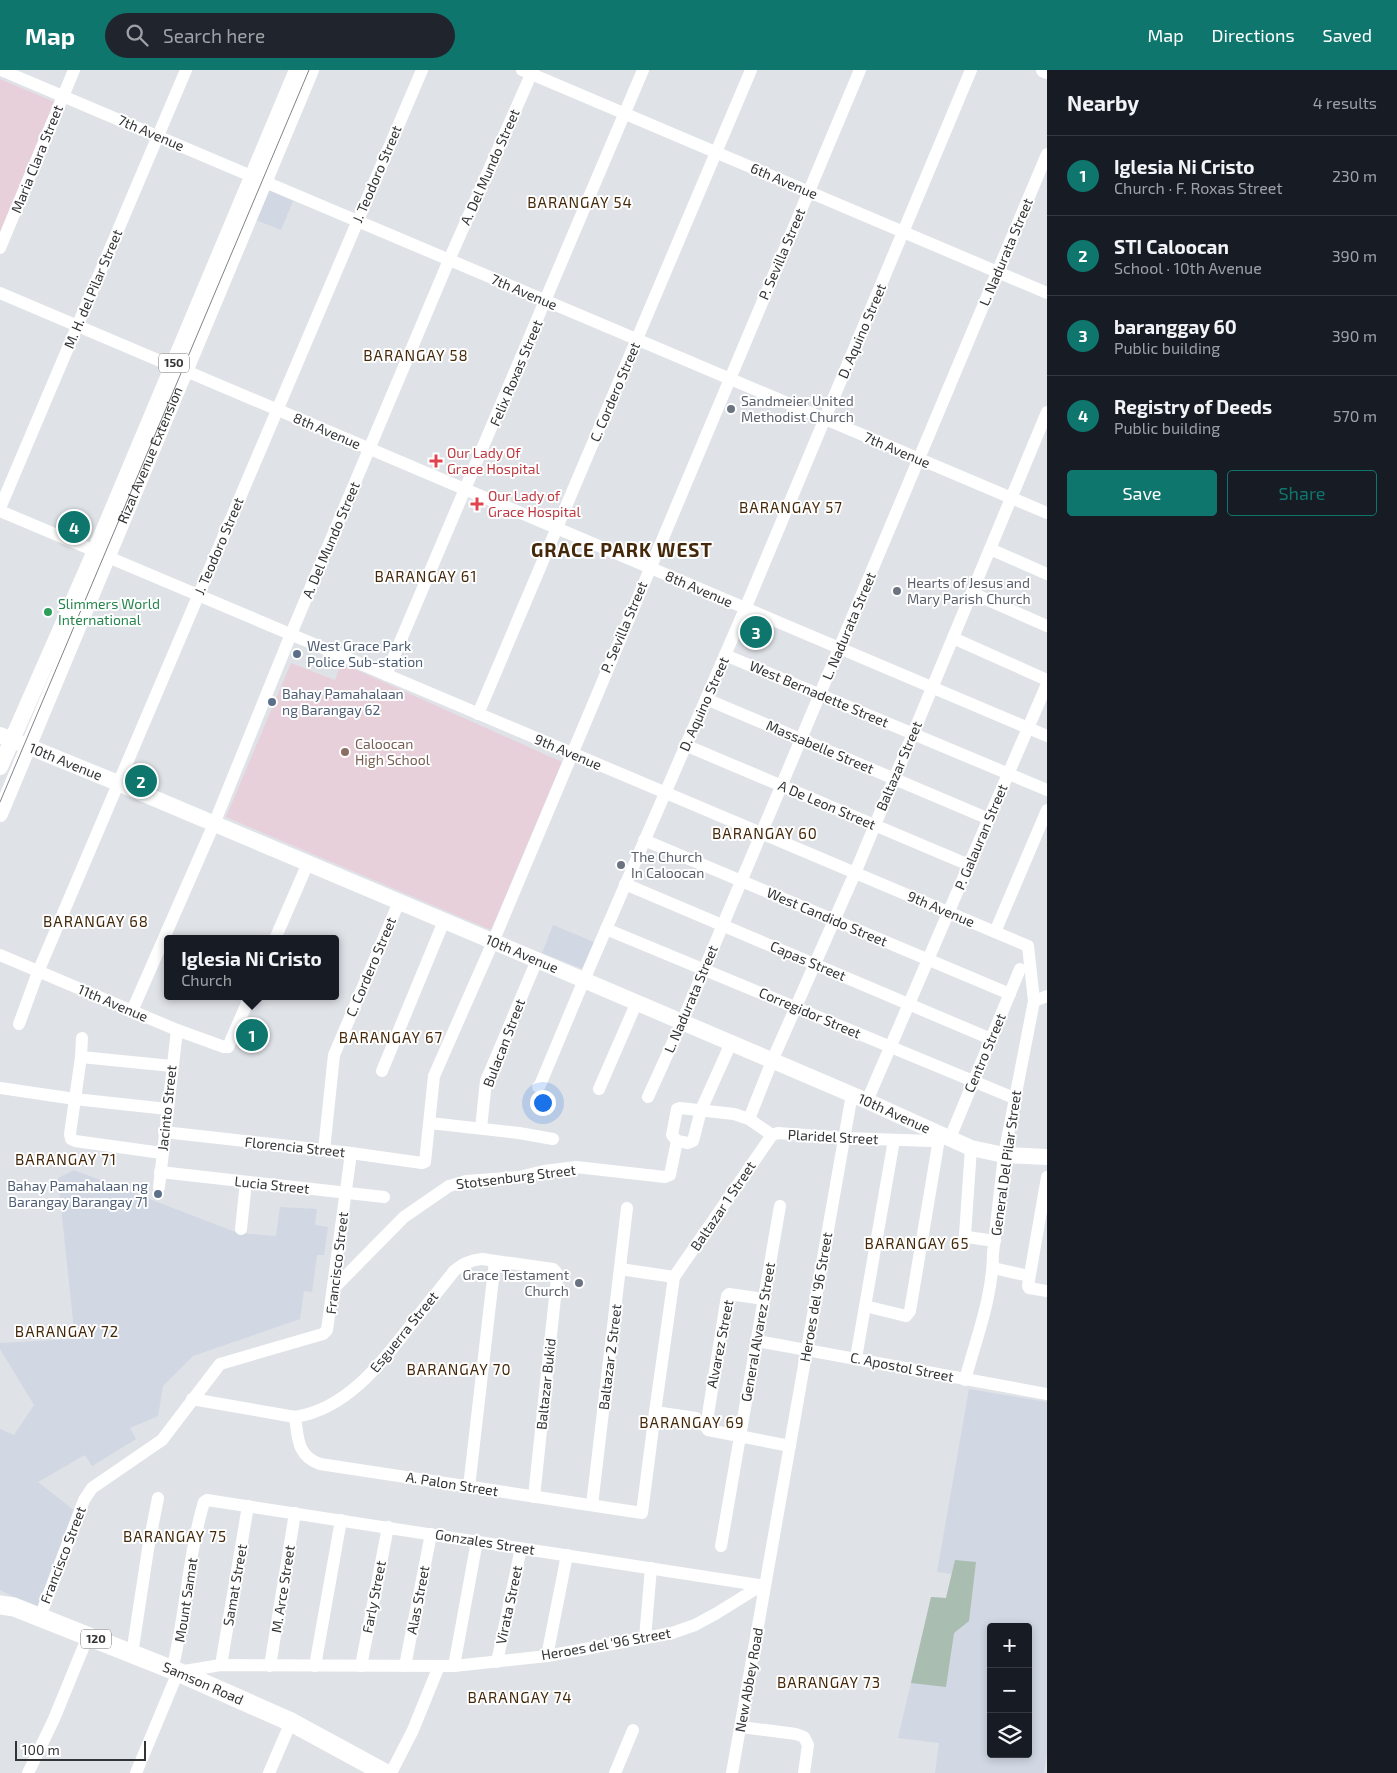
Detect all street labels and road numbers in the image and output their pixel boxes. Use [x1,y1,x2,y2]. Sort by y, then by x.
street label: Maria Clara Street [7,102,66,215]
street label: A. Del Mundo Street [456,106,523,227]
street label: 7th Avenue [115,111,187,154]
street label: J. Teodoro Street [348,123,405,225]
street label: 6th Avenue [748,159,820,202]
street label: L. Nadurata Street [975,195,1036,308]
street label: P. Sevilla Street [755,205,808,302]
street label: M. H. del Pilar Street [60,227,125,351]
street label: 7th Avenue [488,270,560,313]
street label: D. Aquino Street [834,281,889,381]
street label: Felix Roxas Street [486,317,546,428]
street label: C. Cordero Street [586,339,643,444]
road number: 150 [159,354,189,372]
street label: Rizal Avenue Extension [113,384,186,526]
street label: 8th Avenue [291,409,364,452]
street label: 7th Avenue [861,428,933,471]
street label: A. Del Mundo Street [298,479,363,601]
street label: J. Teodoro Street [190,495,247,597]
street label: 8th Avenue [663,567,736,610]
street label: L. Nadurata Street [818,569,879,682]
street label: P. Sevilla Street [597,578,650,675]
street label: D. Aquino Street [675,654,732,754]
street label: West Bernadette Street [747,657,891,731]
street label: Massabelle Street [764,716,877,777]
street label: Baltazar Street [872,718,925,813]
street label: 9th Avenue [532,730,604,773]
street label: 10th Avenue [27,739,105,784]
street label: A De Leon Street [776,776,878,833]
street label: P. Galauran Street [951,781,1010,892]
street label: West Candido Street [764,883,890,950]
street label: 9th Avenue [905,887,977,930]
street label: C. Cordero Street [342,914,399,1019]
street label: 10th Avenue [483,930,561,976]
street label: Capas Street [768,937,849,984]
street label: L. Nadurata Street [660,942,721,1055]
street label: 11th Avenue [76,980,151,1025]
street label: Corregidor Street [757,983,864,1042]
street label: Bulacan Street [479,996,528,1089]
street label: Centro Street [960,1011,1009,1095]
street label: Jacinto Street [154,1064,179,1152]
street label: 10th Avenue [856,1089,933,1137]
street label: General Del Pilar Street [987,1089,1024,1237]
street label: Plaridel Street [787,1126,879,1147]
street label: Florencia Street [244,1133,346,1160]
street label: Baltazar 1 Street [686,1158,759,1254]
street label: Stotsenburg Street [455,1161,577,1192]
street label: Lucia Street [234,1172,310,1197]
street label: Francisco Street [322,1211,351,1315]
street label: Heroes del '96 Street [796,1231,835,1363]
street label: General Alvarez Street [737,1261,778,1403]
street label: Esguerra Street [366,1288,441,1376]
street label: Alvarez Street [703,1298,736,1390]
street label: Baltazar 2 Street [595,1303,624,1411]
street label: Baltazar Bukid [532,1337,559,1431]
street label: C. Apostol Street [849,1348,955,1385]
street label: A. Palon Street [405,1468,499,1499]
street label: Francisco Street [36,1504,89,1606]
street label: Gonzales Street [434,1525,536,1558]
street label: Samat Street [219,1543,250,1627]
street label: M. Arce Street [267,1544,298,1634]
street label: Mount Samat [170,1556,201,1644]
street label: Farly Street [358,1559,389,1635]
street label: Alas Street [403,1564,433,1636]
street label: Virata Street [492,1564,525,1646]
street label: Heroes del '96 Street [540,1624,672,1663]
street label: New Abbey Road [731,1626,766,1734]
road number: 120 [81,1630,111,1648]
street label: Samson Road [160,1658,246,1708]

